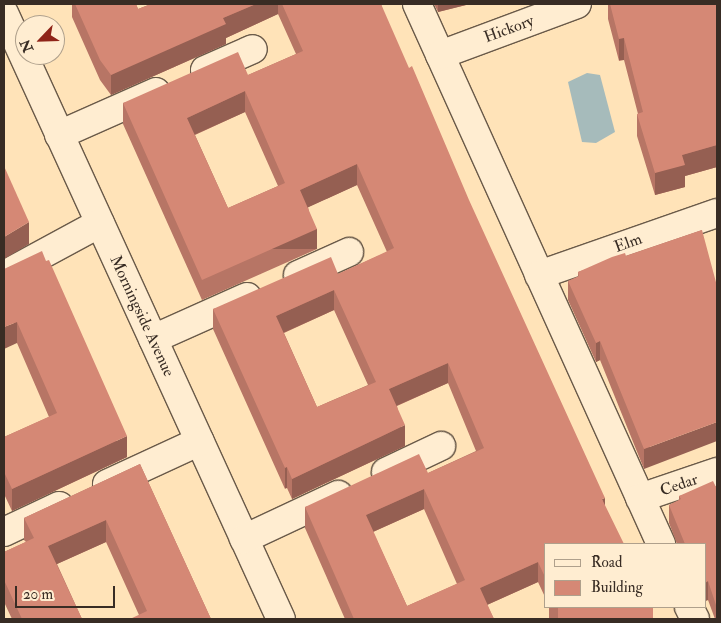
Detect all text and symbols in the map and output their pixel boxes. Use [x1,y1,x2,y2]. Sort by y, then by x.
street label: Hickory [481,11,537,47]
north arrow [15,15,65,65]
text: N [16,37,37,55]
street label: Elm [612,229,644,257]
street label: Morningside Avenue [106,252,178,380]
street label: Cedar [658,470,700,500]
legend [544,543,706,608]
text: Road [591,553,622,572]
scale bar [18,576,118,608]
text: Building [591,578,643,597]
text: 20 m [23,585,53,604]

